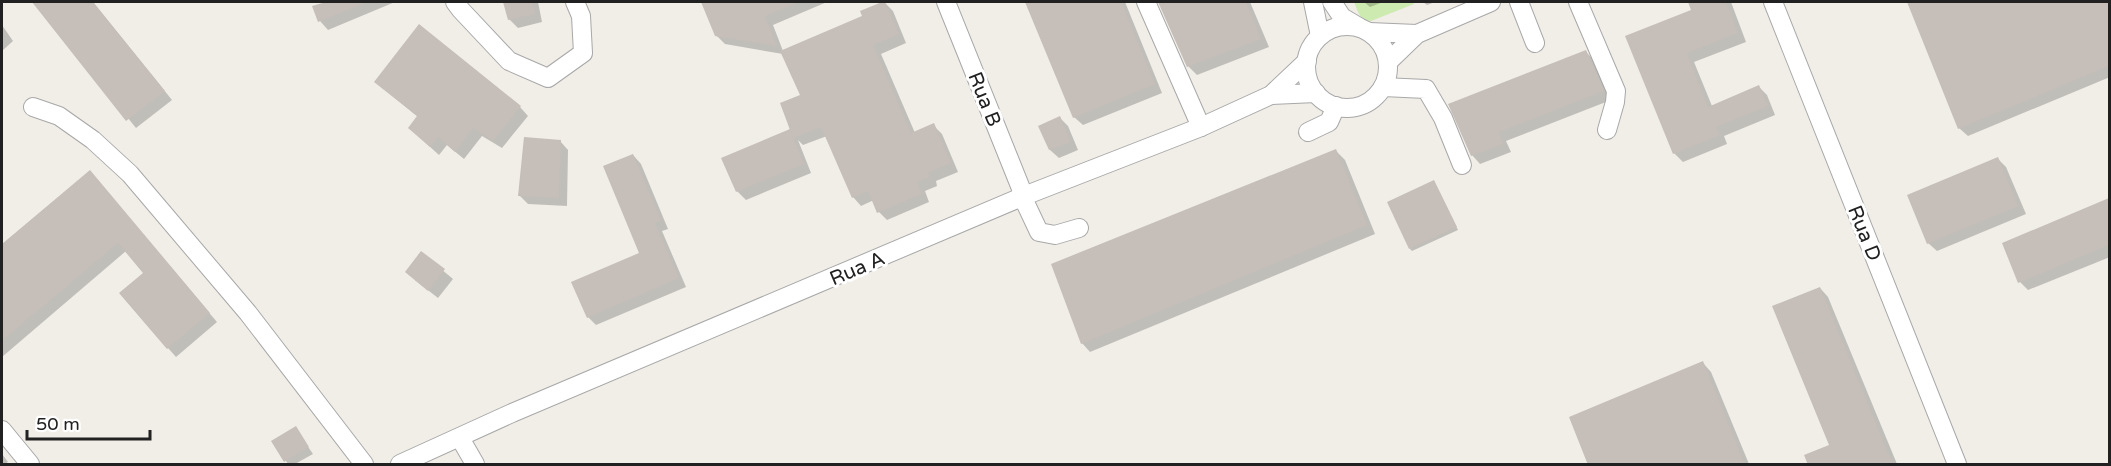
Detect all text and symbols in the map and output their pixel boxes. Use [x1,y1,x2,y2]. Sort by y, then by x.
street label: Rua B [962,69,1006,130]
street label: Rua D [1842,202,1886,265]
street label: Rua A [826,247,889,291]
scale bar [27,403,150,441]
text: 50 m [36,413,80,435]

